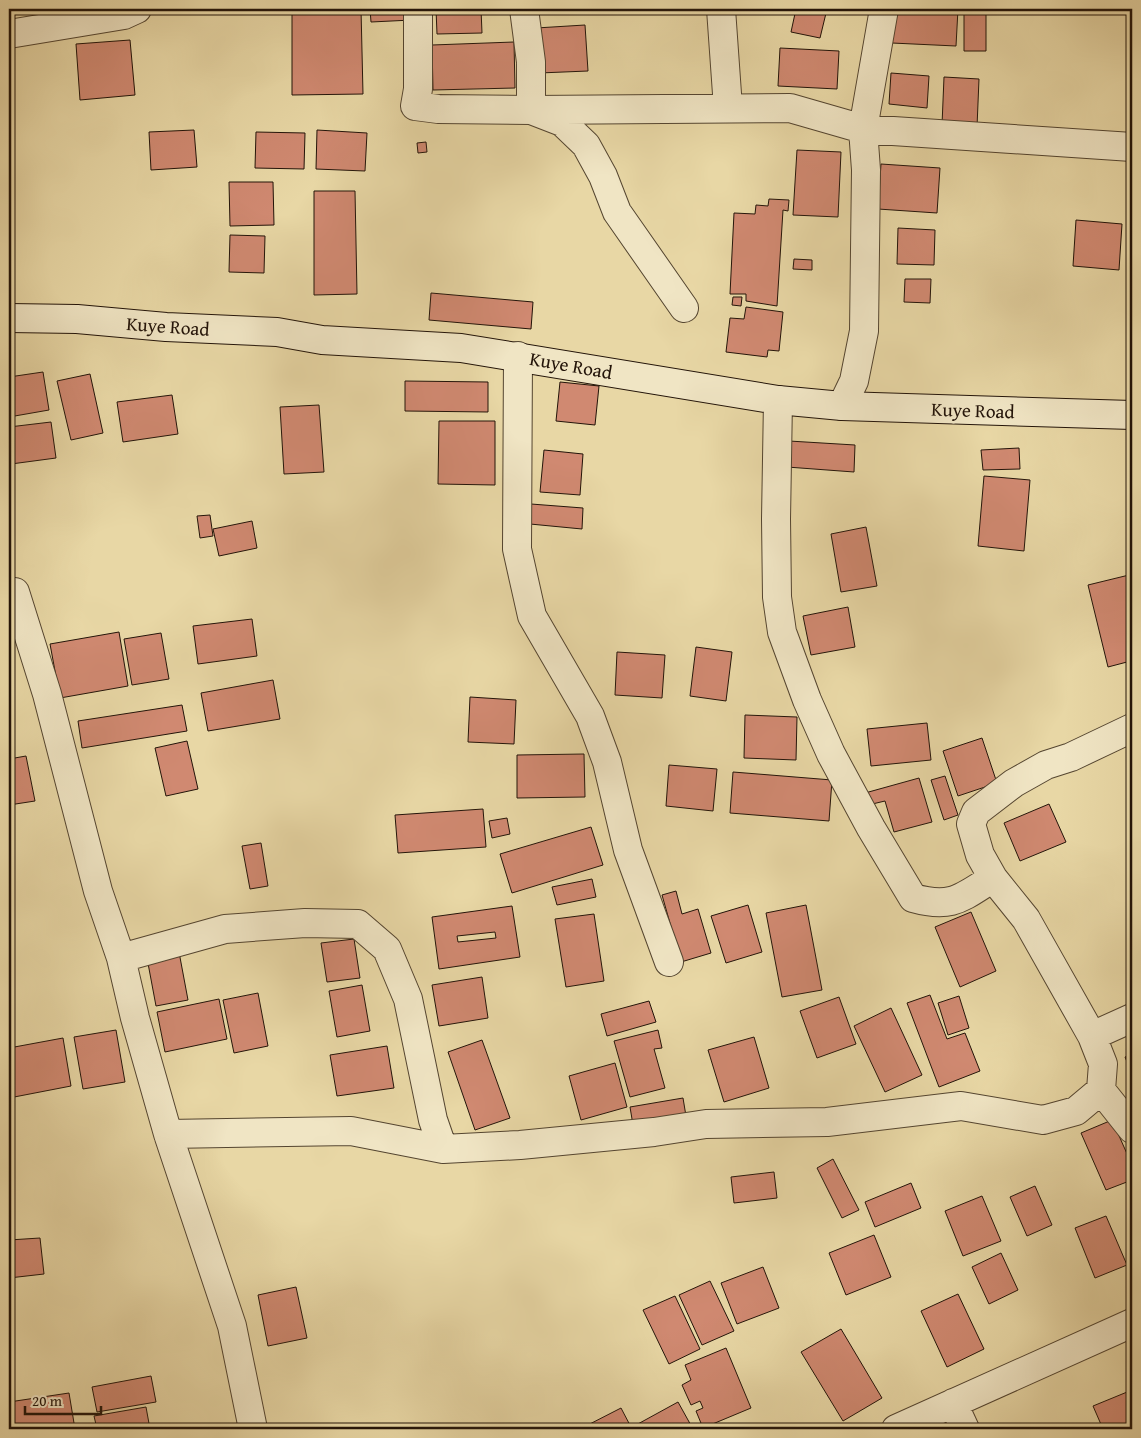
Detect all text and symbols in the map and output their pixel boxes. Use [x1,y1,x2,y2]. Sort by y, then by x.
street label: Kuye Road [125,309,211,343]
street label: Kuye Road [527,344,615,386]
street label: Kuye Road [931,395,1016,425]
scale bar [25,1383,101,1415]
text: 20 m [32,1390,63,1411]

